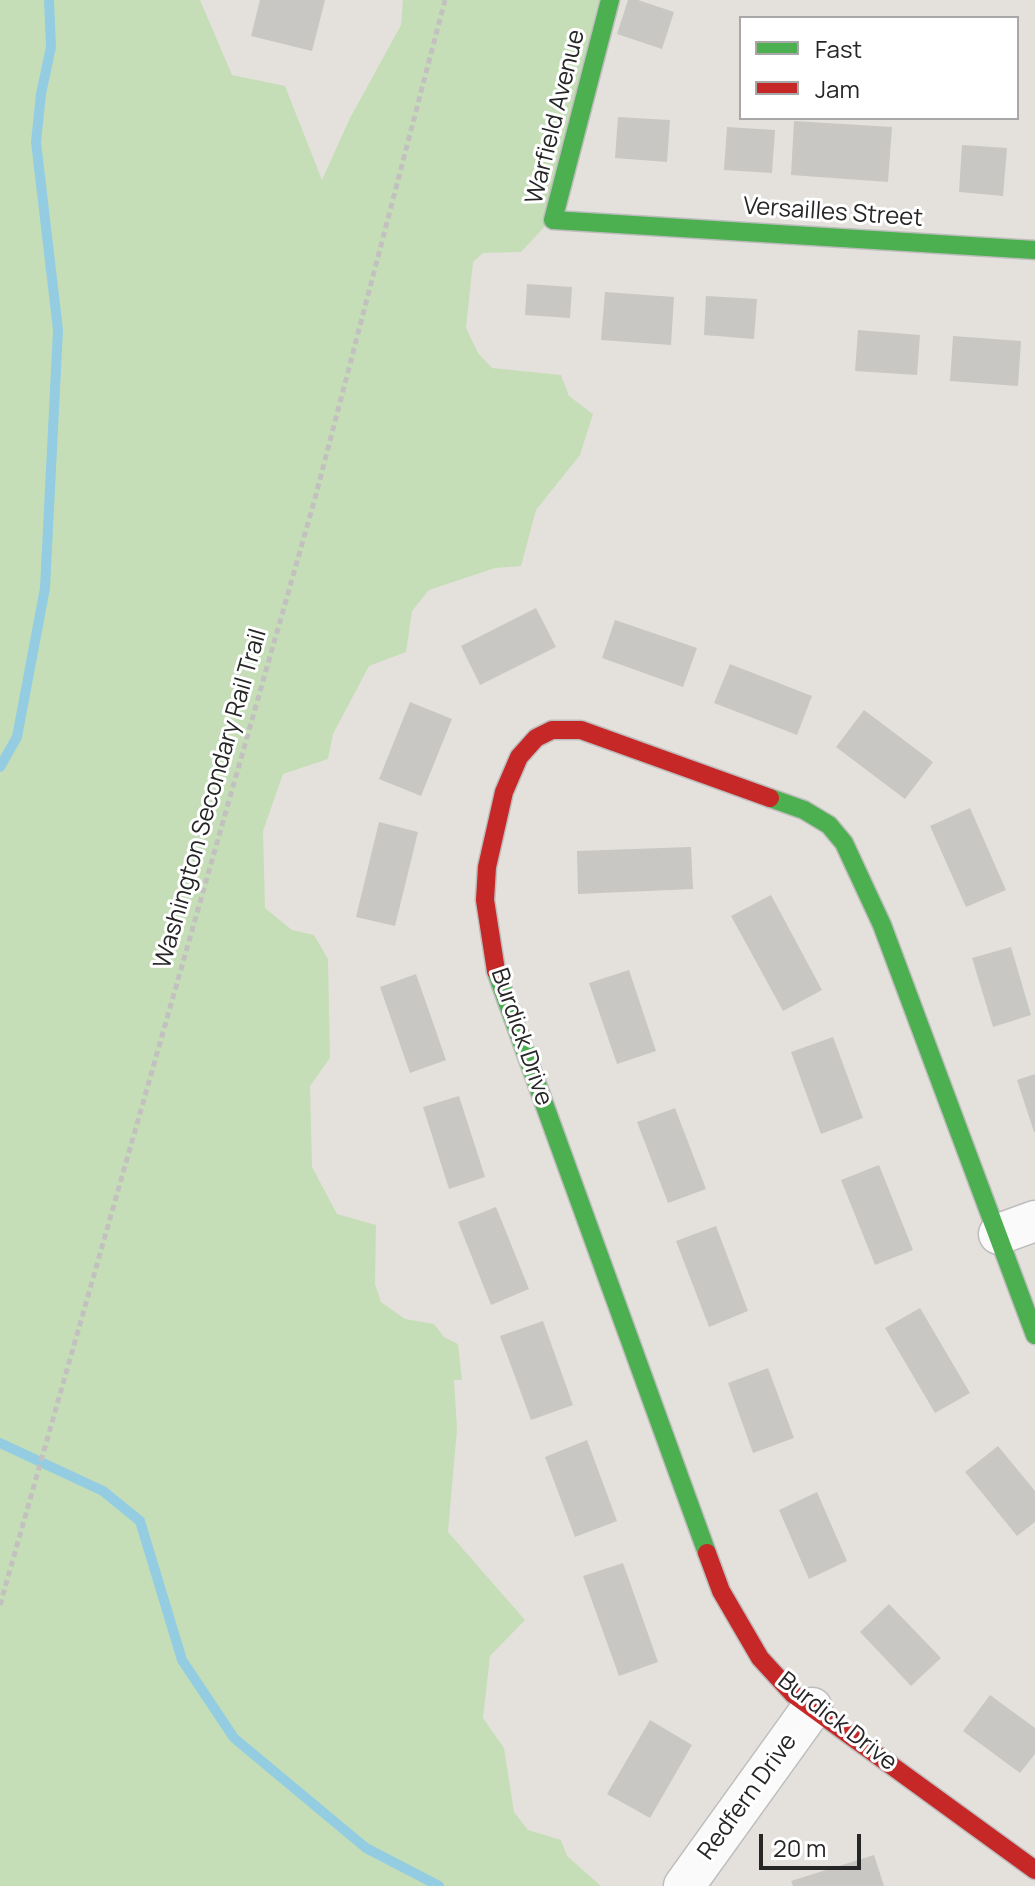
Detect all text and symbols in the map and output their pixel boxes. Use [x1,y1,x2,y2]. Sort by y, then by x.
legend [739,16,1019,120]
street label: Warfield Avenue [520,27,592,207]
text: Fast [815,32,862,65]
text: Jam [815,72,860,105]
street label: Versailles Street [742,192,924,234]
street label: Washington Secondary Rail Trail [149,626,273,972]
street label: Burdick Drive [484,965,558,1109]
street label: Burdick Drive [772,1667,902,1777]
street label: Redfern Drive [692,1728,804,1866]
scale bar [763,1818,865,1868]
text: 20 m [773,1831,826,1864]

